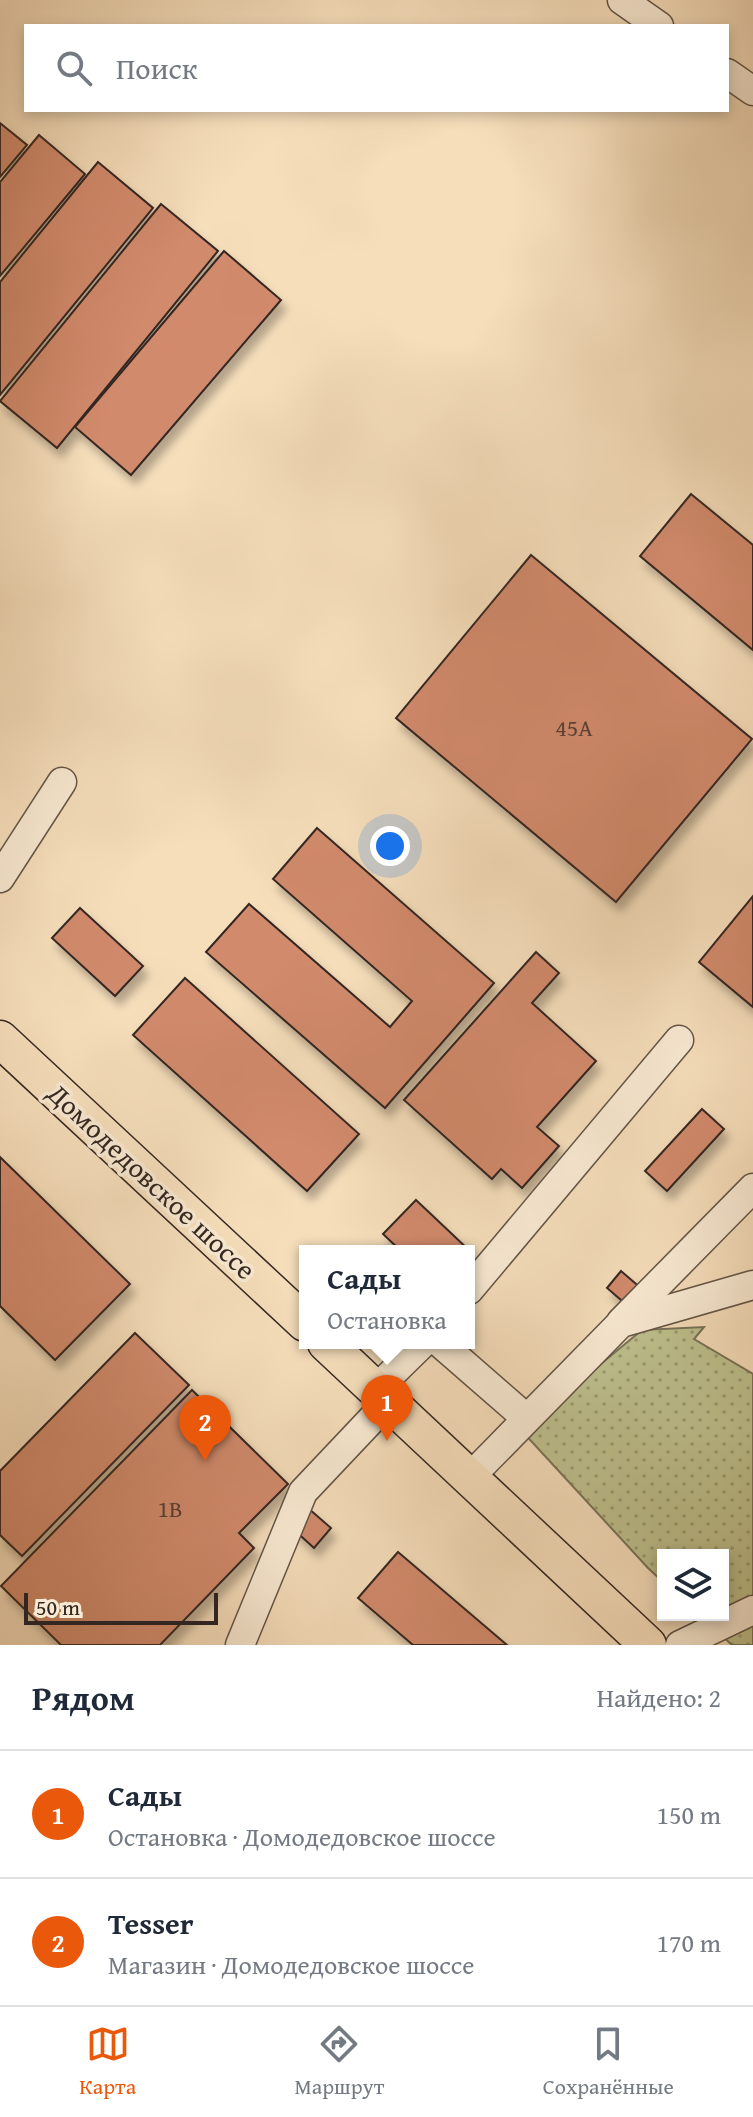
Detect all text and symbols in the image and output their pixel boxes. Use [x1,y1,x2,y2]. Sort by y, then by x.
search box [24,24,729,112]
icon: search [52,46,96,90]
text: Поиск [116,46,198,90]
house number: 45А [555,710,593,745]
your location [370,826,410,866]
street label: Домодедовское шоссе [38,1072,266,1288]
popup [299,1245,475,1349]
text: Сады [327,1256,401,1300]
text: Остановка [327,1300,447,1339]
pin: 1 [361,1375,413,1441]
pin: 2 [179,1395,231,1461]
house number: 1В [157,1491,183,1526]
map controls [657,1549,729,1621]
button: layers [657,1549,729,1621]
scale bar [24,1589,218,1625]
text: 50 m [36,1591,80,1623]
text: Рядом [32,1673,135,1722]
text: Найдено: 2 [597,1678,721,1717]
text: Сады [108,1773,182,1817]
text: 1 [51,1795,65,1834]
text: 150 m [656,1795,721,1834]
text: Остановка · Домодедовское шоссе [108,1817,496,1856]
text: Tesser [108,1901,194,1945]
text: 2 [51,1923,65,1962]
text: 170 m [656,1923,721,1962]
text: Магазин · Домодедовское шоссе [108,1945,474,1984]
tab: Карта [79,2022,136,2102]
tab: Маршрут [294,2022,384,2102]
tab: Сохранённые [543,2022,674,2102]

